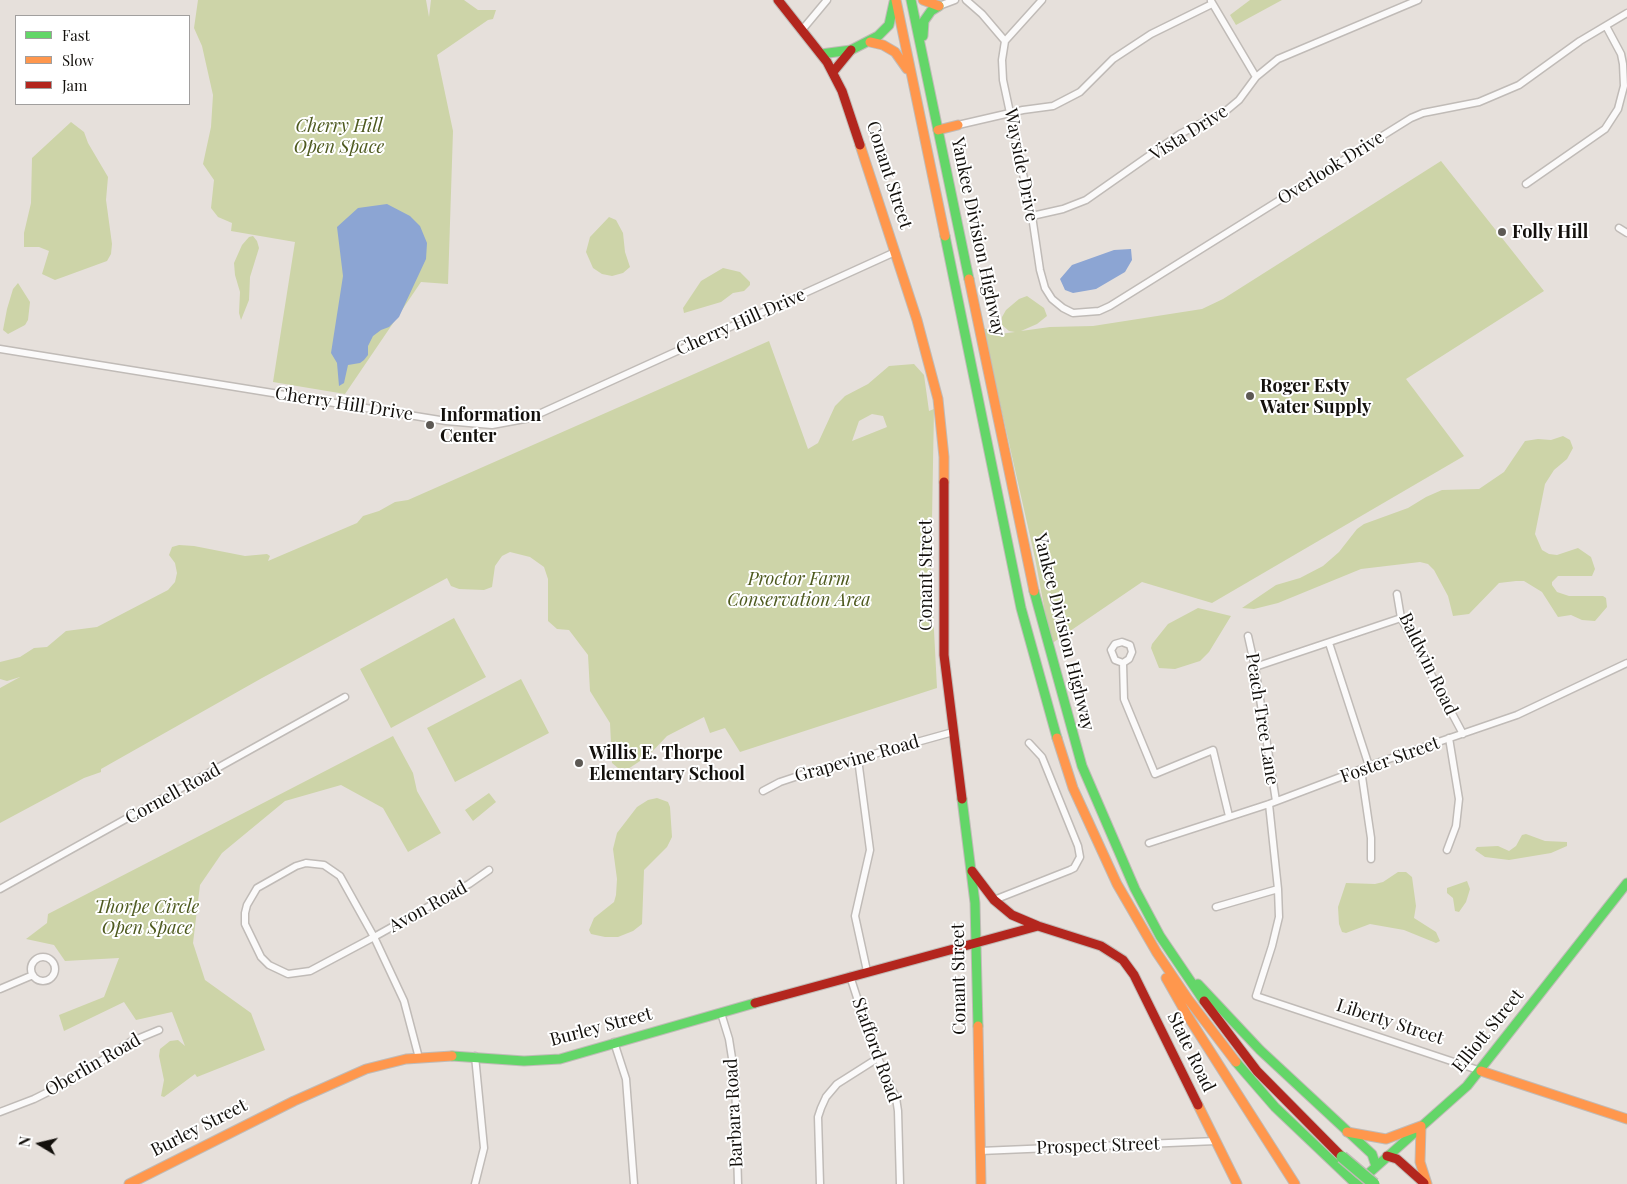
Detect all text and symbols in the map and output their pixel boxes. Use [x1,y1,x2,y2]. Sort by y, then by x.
legend [15,15,190,105]
text: Fast [62,25,90,45]
text: Slow [62,50,94,70]
text: Jam [62,75,87,95]
street label: Vista Drive [1146,101,1232,165]
street label: Wayside Drive [999,107,1043,223]
park label: Cherry Hill Open Space [294,115,384,158]
street label: Conant Street [861,118,917,232]
street label: Overlook Drive [1274,127,1388,209]
street label: Yankee Division Highway [946,136,1010,338]
place label: Folly Hill [1512,221,1588,243]
marker: Folly Hill [1496,226,1508,238]
street label: Cherry Hill Drive [673,284,809,360]
place label: Roger Esty Water Supply [1260,375,1371,418]
street label: Cherry Hill Drive [273,382,415,426]
marker: Roger Esty Water Supply [1244,390,1256,402]
place label: Information Center [440,404,541,446]
marker: Information Center [424,419,436,431]
street label: Conant Street [915,519,937,631]
street label: Yankee Division Highway [1029,531,1099,733]
park label: Proctor Farm Conservation Area [727,568,871,610]
street label: Baldwin Road [1394,609,1462,719]
street label: Peach Tree Lane [1241,652,1283,786]
street label: Grapevine Road [792,731,922,787]
street label: Foster Street [1337,732,1443,788]
place label: Willis E. Thorpe Elementary School [589,742,745,784]
marker: Willis E. Thorpe Elementary School [573,757,585,769]
street label: Cornell Road [121,759,225,829]
street label: Avon Road [385,877,471,937]
park label: Thorpe Circle Open Space [95,896,199,939]
street label: Conant Street [947,923,971,1035]
street label: Elliott Street [1448,985,1528,1077]
street label: Stafford Road [847,995,905,1105]
street label: Liberty Street [1334,995,1446,1049]
street label: Burley Street [547,1003,655,1051]
street label: State Road [1162,1009,1220,1095]
street label: Oberlin Road [41,1029,145,1101]
street label: Barbara Road [720,1058,748,1168]
street label: Burley Street [147,1095,251,1161]
north arrow [15,1119,65,1169]
street label: Prospect Street [1036,1133,1160,1159]
text: N [15,1135,35,1148]

